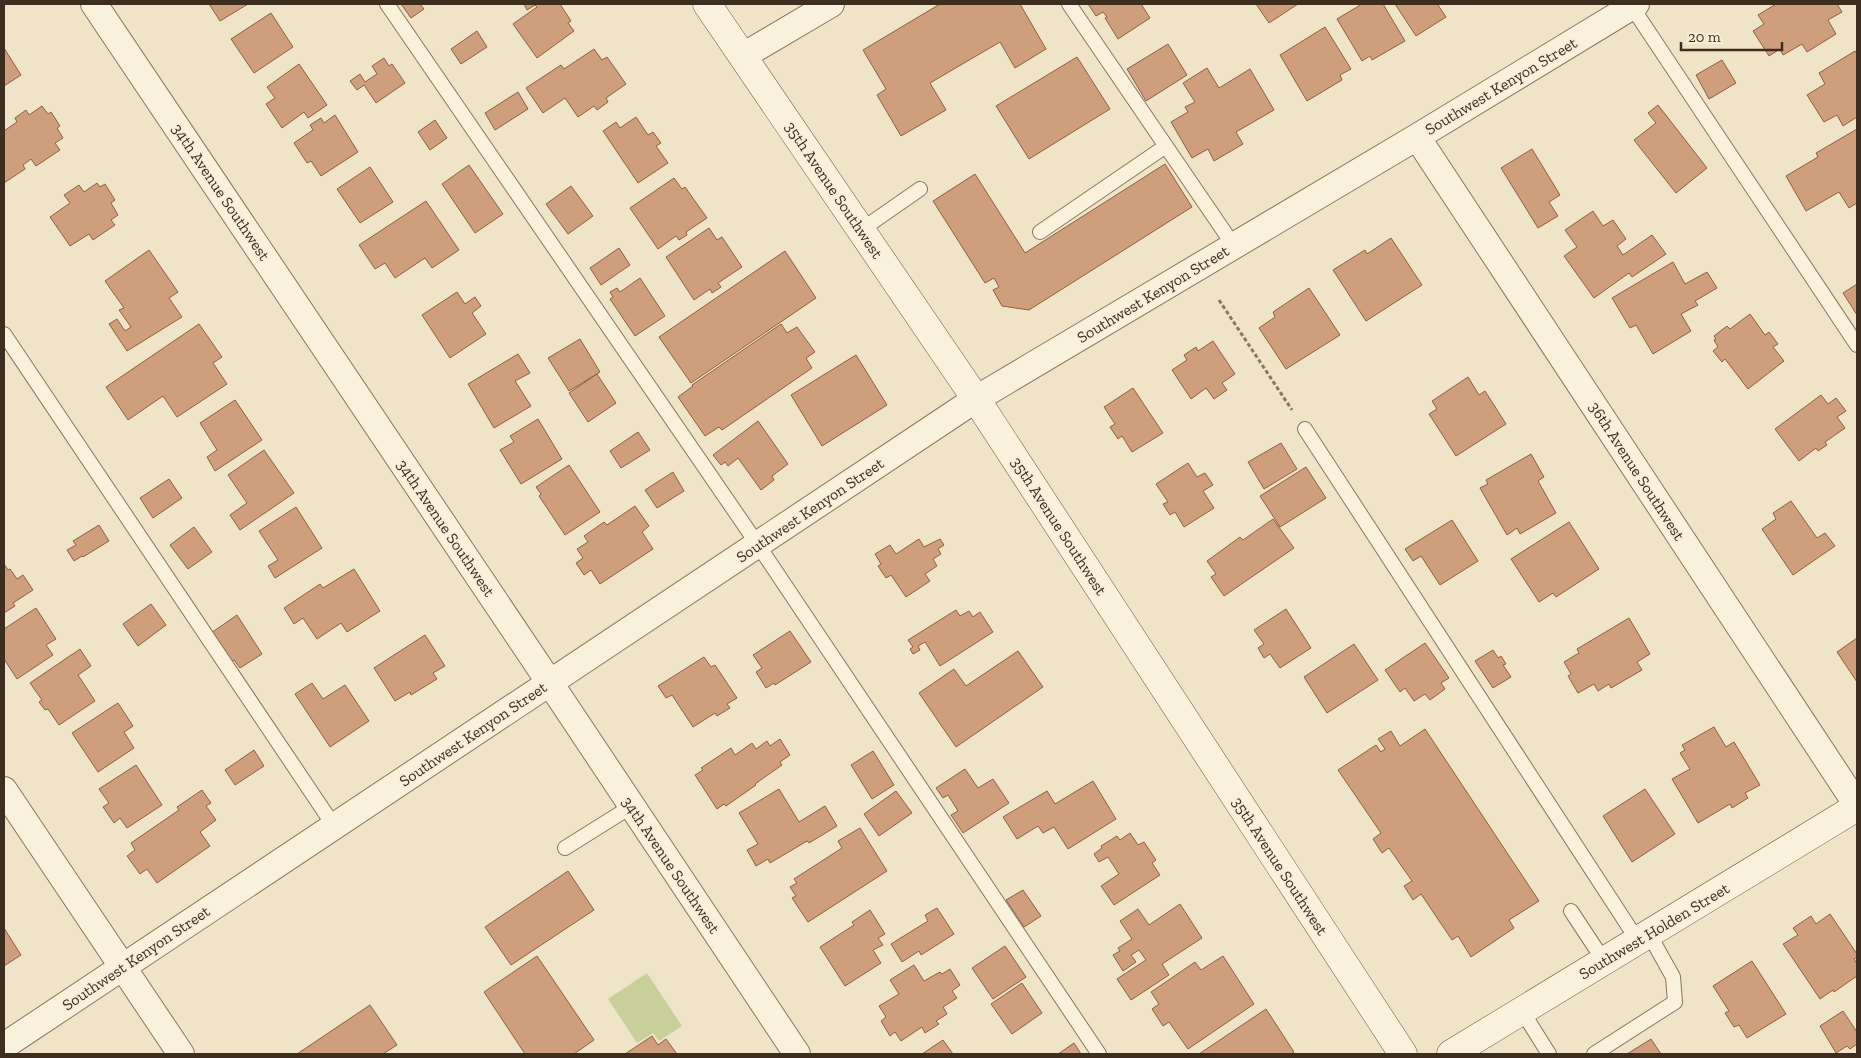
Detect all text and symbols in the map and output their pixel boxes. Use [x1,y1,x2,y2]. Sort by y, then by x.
scale bar [1681,20,1782,52]
text: 20 m [1688,28,1721,46]
street label: Southwest Kenyon Street [1422,33,1580,139]
street label: 35th Avenue Southwest [781,118,887,262]
street label: 34th Avenue Southwest [168,120,274,264]
street label: Southwest Kenyon Street [1074,241,1232,347]
street label: 36th Avenue Southwest [1585,398,1689,544]
street label: Southwest Kenyon Street [733,453,887,566]
street label: 35th Avenue Southwest [1007,453,1111,599]
street label: 34th Avenue Southwest [393,456,499,600]
street label: Southwest Kenyon Street [396,677,550,790]
street label: 34th Avenue Southwest [618,793,724,937]
street label: 35th Avenue Southwest [1228,793,1332,939]
street label: Southwest Holden Street [1575,879,1733,983]
street label: Southwest Kenyon Street [59,901,213,1014]

